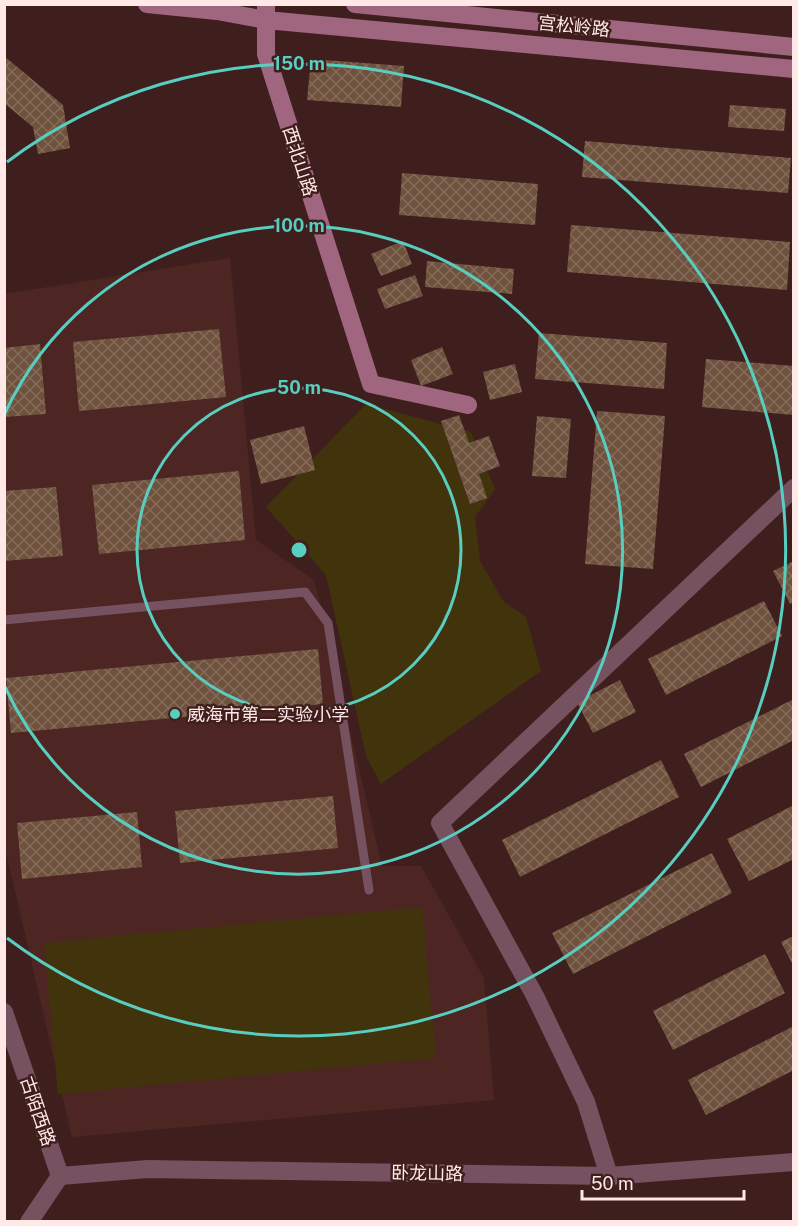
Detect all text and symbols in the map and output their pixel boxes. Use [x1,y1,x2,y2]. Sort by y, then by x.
street label: 宫松岭路 [537,12,611,40]
text: 150 m [273,53,325,74]
street label: 西北山路 [279,124,321,198]
text: 100 m [273,215,325,236]
text: 50 m [277,377,321,398]
centre of rings [289,540,309,560]
place label: 威海市第二实验小学 [187,704,349,725]
marker: 威海市第二实验小学 [168,707,182,721]
street label: 古陌西路 [16,1074,60,1148]
street label: 卧龙山路 [391,1162,463,1184]
scale bar [582,1163,744,1201]
text: 50 m [591,1173,634,1194]

